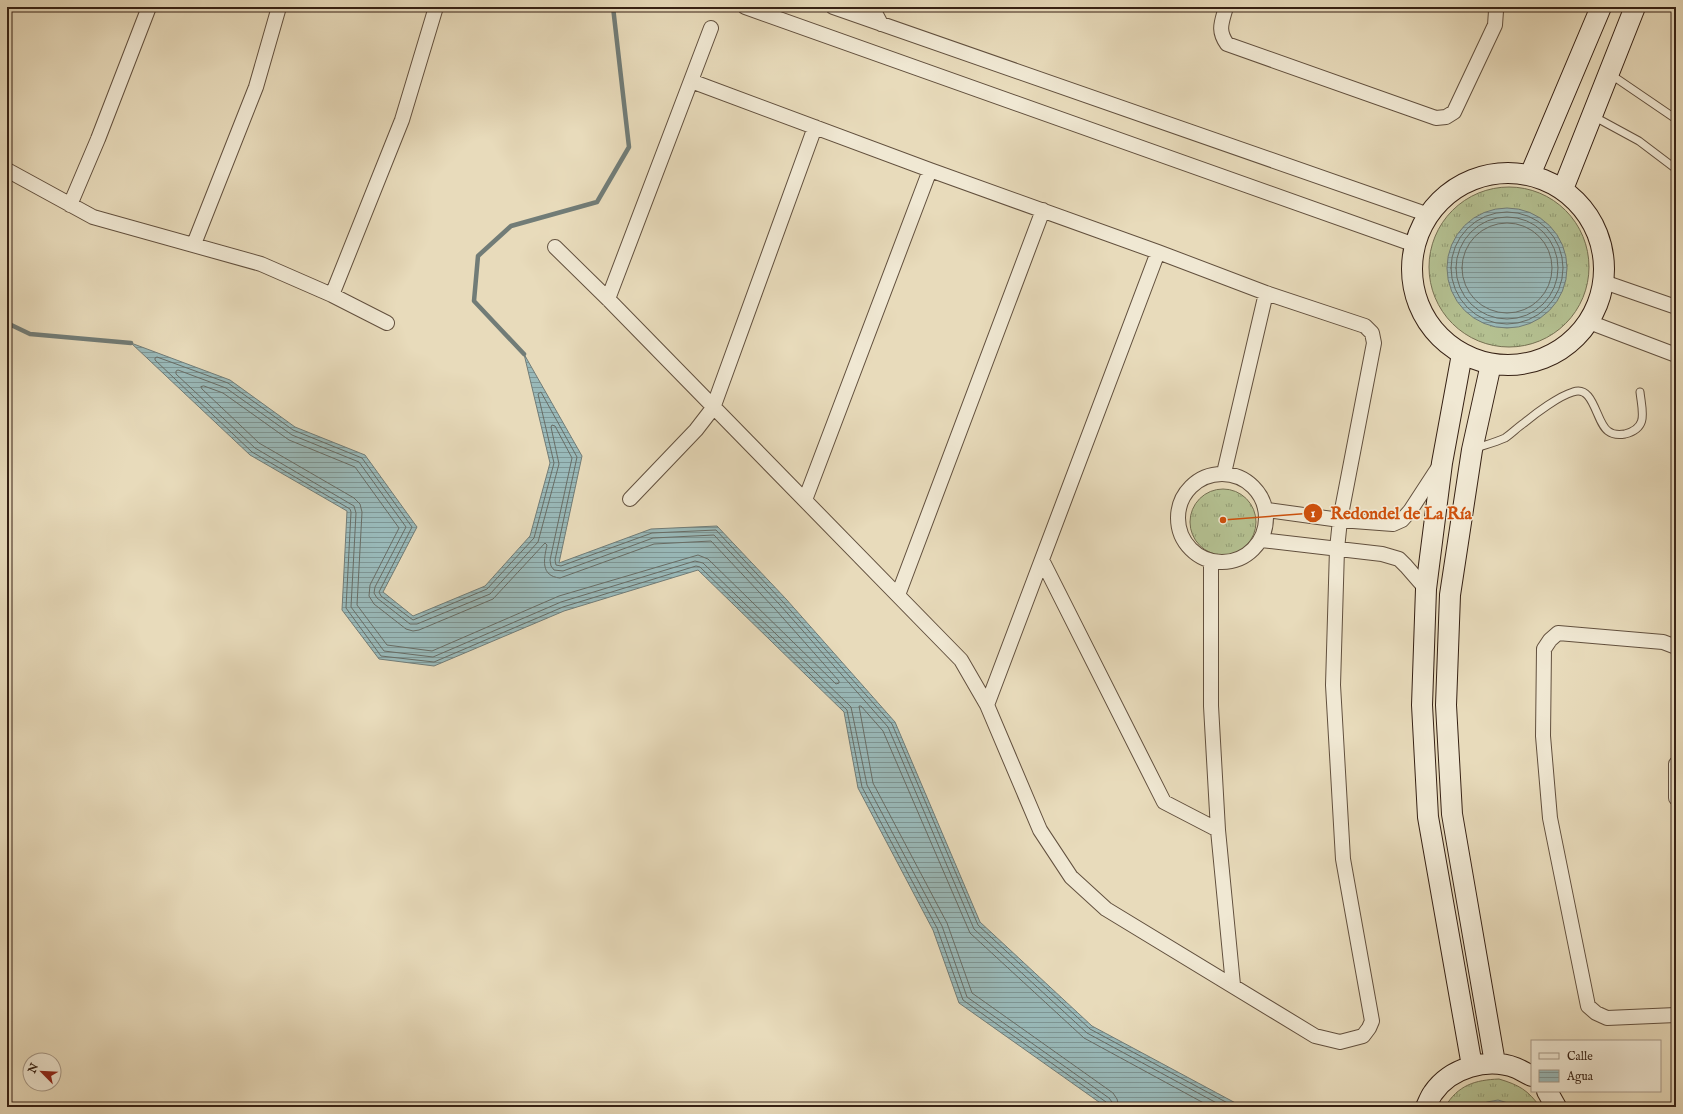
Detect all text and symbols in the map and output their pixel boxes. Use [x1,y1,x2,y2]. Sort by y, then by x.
callout: Redondel de La Ría [1303,498,1480,527]
text: Redondel de La Ría [1330,504,1472,525]
text: 1 [1311,506,1316,521]
legend [1531,1040,1661,1092]
text: Calle [1567,1049,1593,1064]
north arrow [22,1052,62,1092]
text: N [25,1061,42,1076]
text: Agua [1566,1069,1594,1084]

